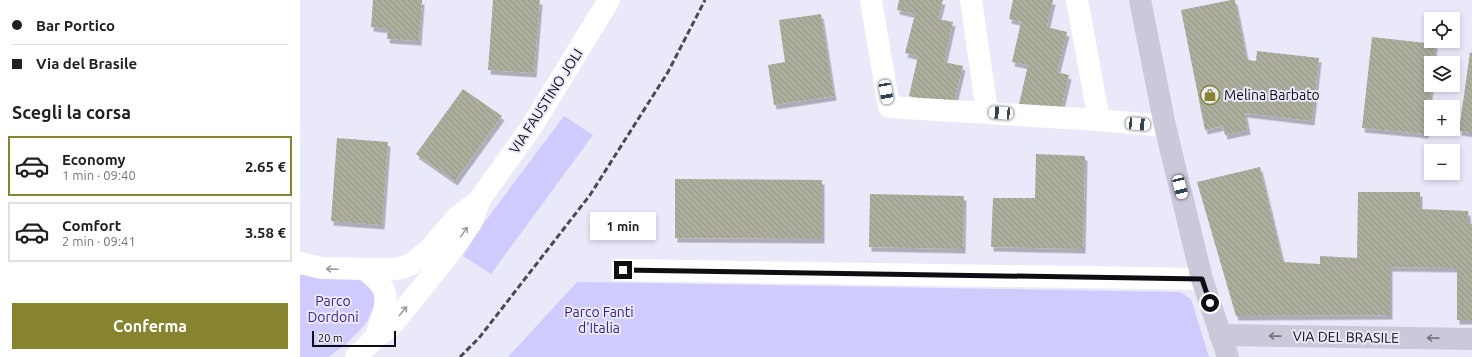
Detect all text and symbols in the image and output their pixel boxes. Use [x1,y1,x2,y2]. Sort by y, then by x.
map controls [1424,12,1460,180]
button: locate [1424,12,1460,48]
text: Bar Portico [36,17,115,34]
street label: VIA FAUSTINO JOLI [506,46,586,156]
text: Via del Brasile [36,55,137,72]
button: layers [1424,56,1460,92]
car [878,79,894,105]
shop icon: Melina Barbato [1199,84,1221,106]
place label: Melina Barbato [1224,87,1320,103]
button: + [1424,100,1460,136]
text: Scegli la corsa [12,102,131,122]
car [989,106,1013,120]
car [1126,117,1150,131]
button: − [1424,144,1460,180]
icon: car [14,148,50,184]
text: Economy [62,151,126,168]
text: 2.65 € [245,158,286,175]
text: 1 min · 09:40 [62,168,136,182]
car [1171,174,1189,200]
callout: 1 min [590,212,656,240]
icon: car [14,214,50,250]
text: Comfort [62,217,121,234]
text: 1 min [607,219,639,233]
text: 3.58 € [245,224,286,241]
one-way arrow [460,227,468,238]
text: 2 min · 09:41 [62,234,136,248]
route end [614,261,632,279]
one-way arrow [326,265,339,272]
park label: Parco Dordoni [307,293,359,325]
route start [1201,294,1219,312]
button: Conferma [12,303,288,349]
park label: Parco Fanti d'Italia [564,304,634,336]
one-way arrow [399,306,408,317]
street label: VIA DEL BRASILE [1293,328,1399,346]
scale bar [312,329,396,348]
text: 20 m [318,332,342,344]
one-way arrow [1269,332,1282,340]
one-way arrow [1427,334,1440,342]

